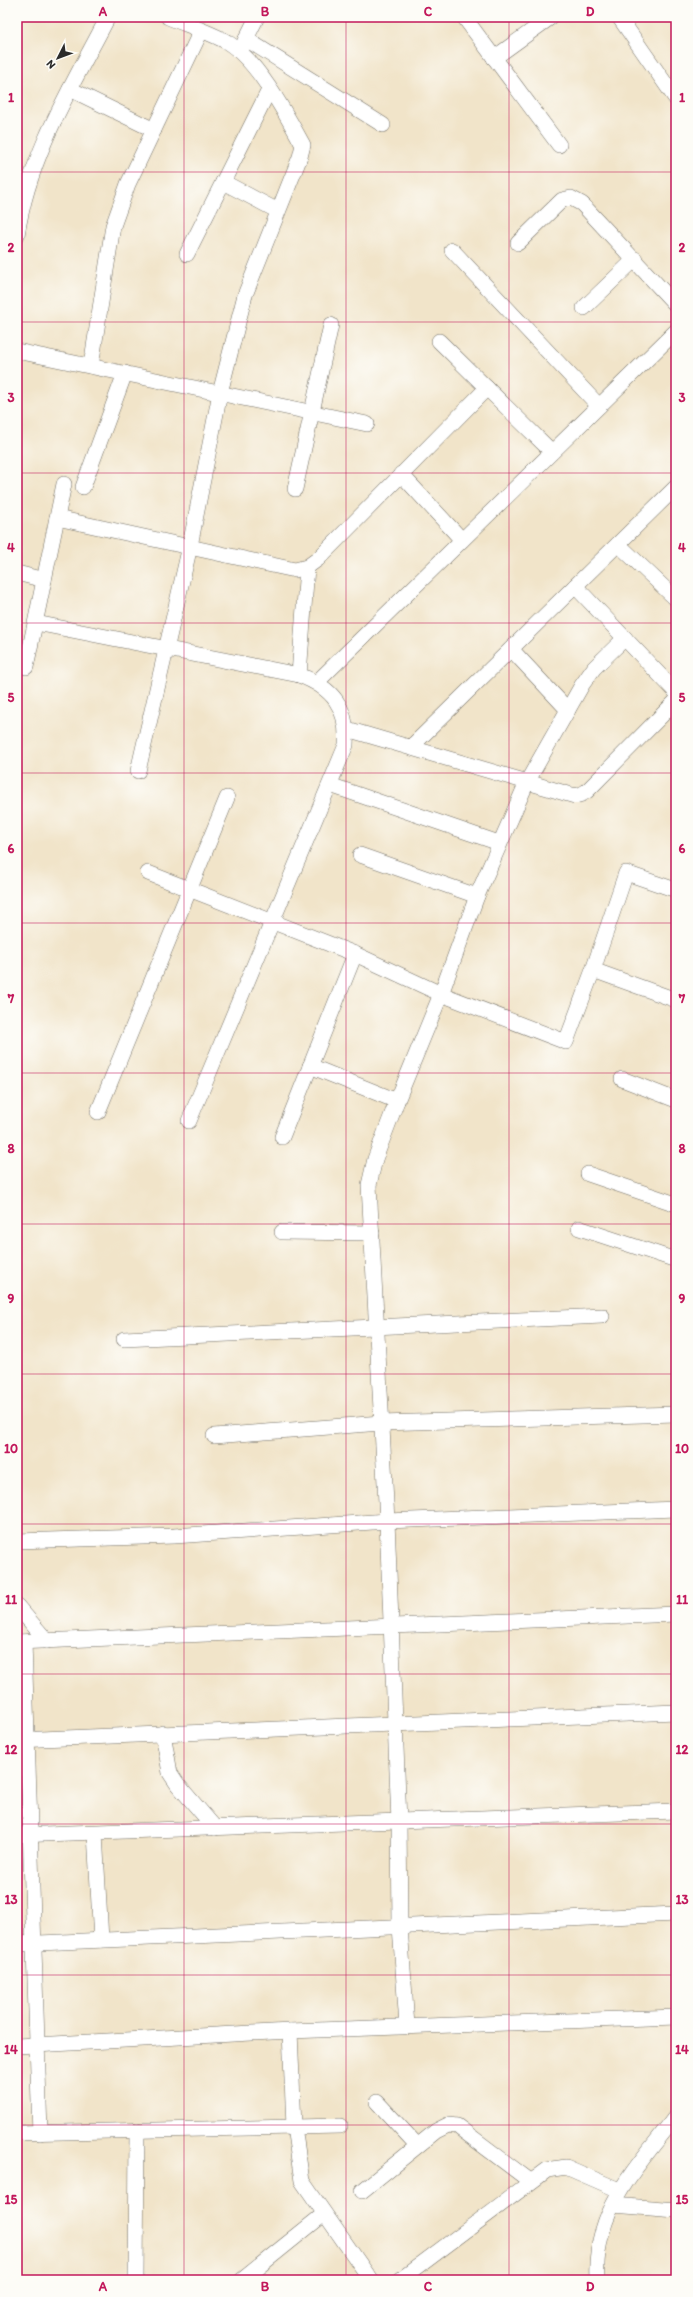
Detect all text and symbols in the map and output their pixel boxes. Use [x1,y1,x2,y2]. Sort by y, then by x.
text: A [98,4,108,19]
text: B [261,4,270,19]
text: C [424,4,433,19]
text: D [586,4,595,19]
north arrow [38,38,78,78]
text: N [44,57,58,71]
text: 1 [8,90,14,105]
text: 1 [679,90,685,105]
text: 2 [8,240,15,255]
text: 2 [679,240,686,255]
text: 3 [7,390,15,405]
text: 3 [678,390,686,405]
text: 4 [7,540,15,555]
text: 4 [678,540,686,555]
text: 5 [8,690,15,705]
text: 5 [679,690,686,705]
text: 6 [8,841,15,856]
text: 6 [679,841,686,856]
text: 7 [7,991,15,1006]
text: 7 [678,991,686,1006]
text: 8 [7,1141,15,1156]
text: 8 [678,1141,686,1156]
text: 9 [8,1291,15,1306]
text: 9 [679,1291,686,1306]
text: 10 [4,1441,18,1456]
text: 10 [675,1441,689,1456]
text: 11 [5,1592,17,1607]
text: 11 [676,1592,688,1607]
text: 12 [5,1742,18,1757]
text: 12 [676,1742,689,1757]
text: 13 [4,1892,18,1907]
text: 13 [675,1892,689,1907]
text: 14 [4,2042,18,2057]
text: 14 [675,2042,689,2057]
text: 15 [5,2192,18,2207]
text: 15 [676,2192,689,2207]
text: A [98,2279,108,2294]
text: B [261,2279,270,2294]
text: C [424,2279,433,2294]
text: D [586,2279,595,2294]

